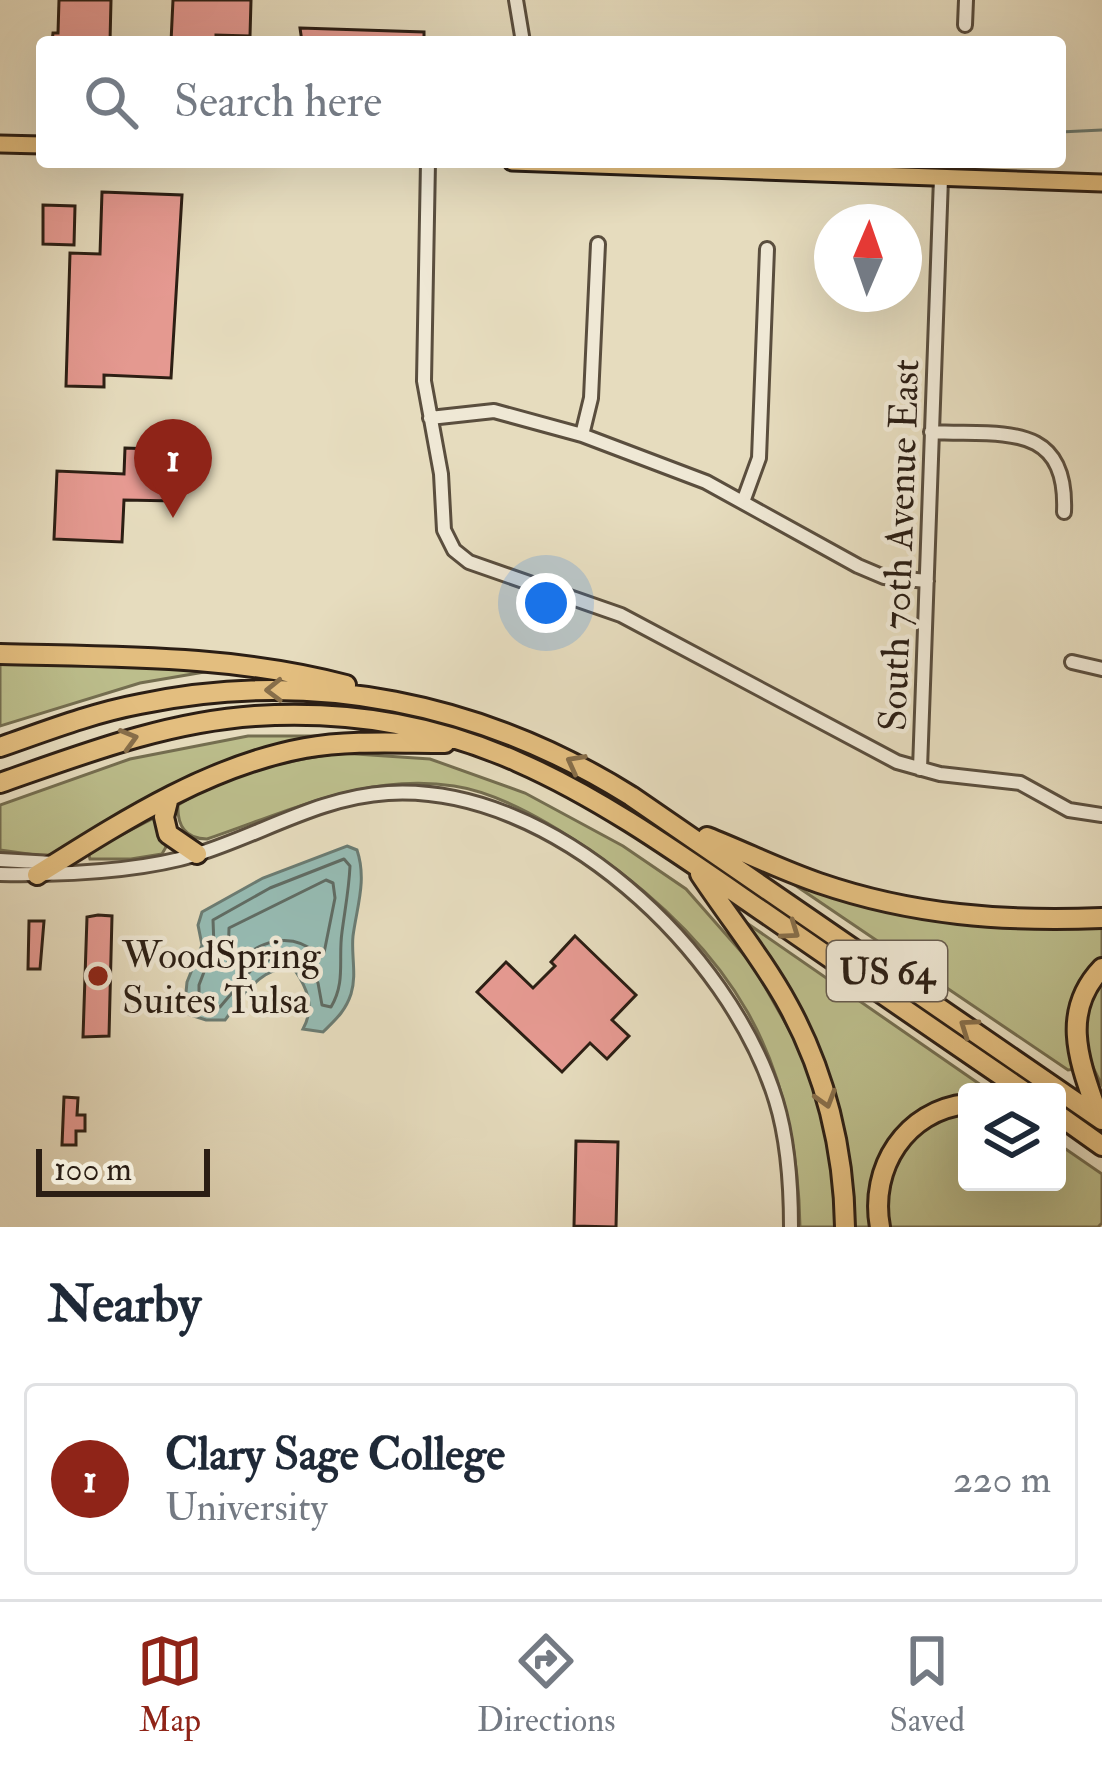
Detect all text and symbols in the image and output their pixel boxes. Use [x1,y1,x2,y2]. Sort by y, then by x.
search box [36,36,1066,168]
icon: search [78,69,144,135]
text: Search here [174,74,382,130]
north arrow [814,204,922,312]
street label: South 70th Avenue East [869,358,930,732]
pin: 1 [134,419,212,518]
your location [516,573,576,633]
one-way arrow [264,677,283,703]
one-way arrow [118,728,139,753]
one-way arrow [567,754,588,777]
one-way arrow [777,917,799,939]
place label: WoodSpring Suites Tulsa [121,931,321,1025]
road number: US 64 [827,941,947,1001]
marker: WoodSpring Suites Tulsa [85,963,111,989]
one-way arrow [959,1019,981,1041]
map controls [958,1083,1066,1191]
button: layers [958,1083,1066,1191]
one-way arrow [812,1088,837,1109]
scale bar [36,1143,210,1196]
text: 100 m [54,1149,132,1190]
text: Nearby [48,1273,201,1337]
text: Clary Sage College [165,1427,505,1483]
text: 1 [83,1455,97,1504]
text: 220 m [953,1455,1051,1504]
text: University [165,1483,328,1532]
tab: Map [137,1628,203,1741]
tab: Directions [477,1628,616,1741]
tab: Saved [890,1628,965,1741]

